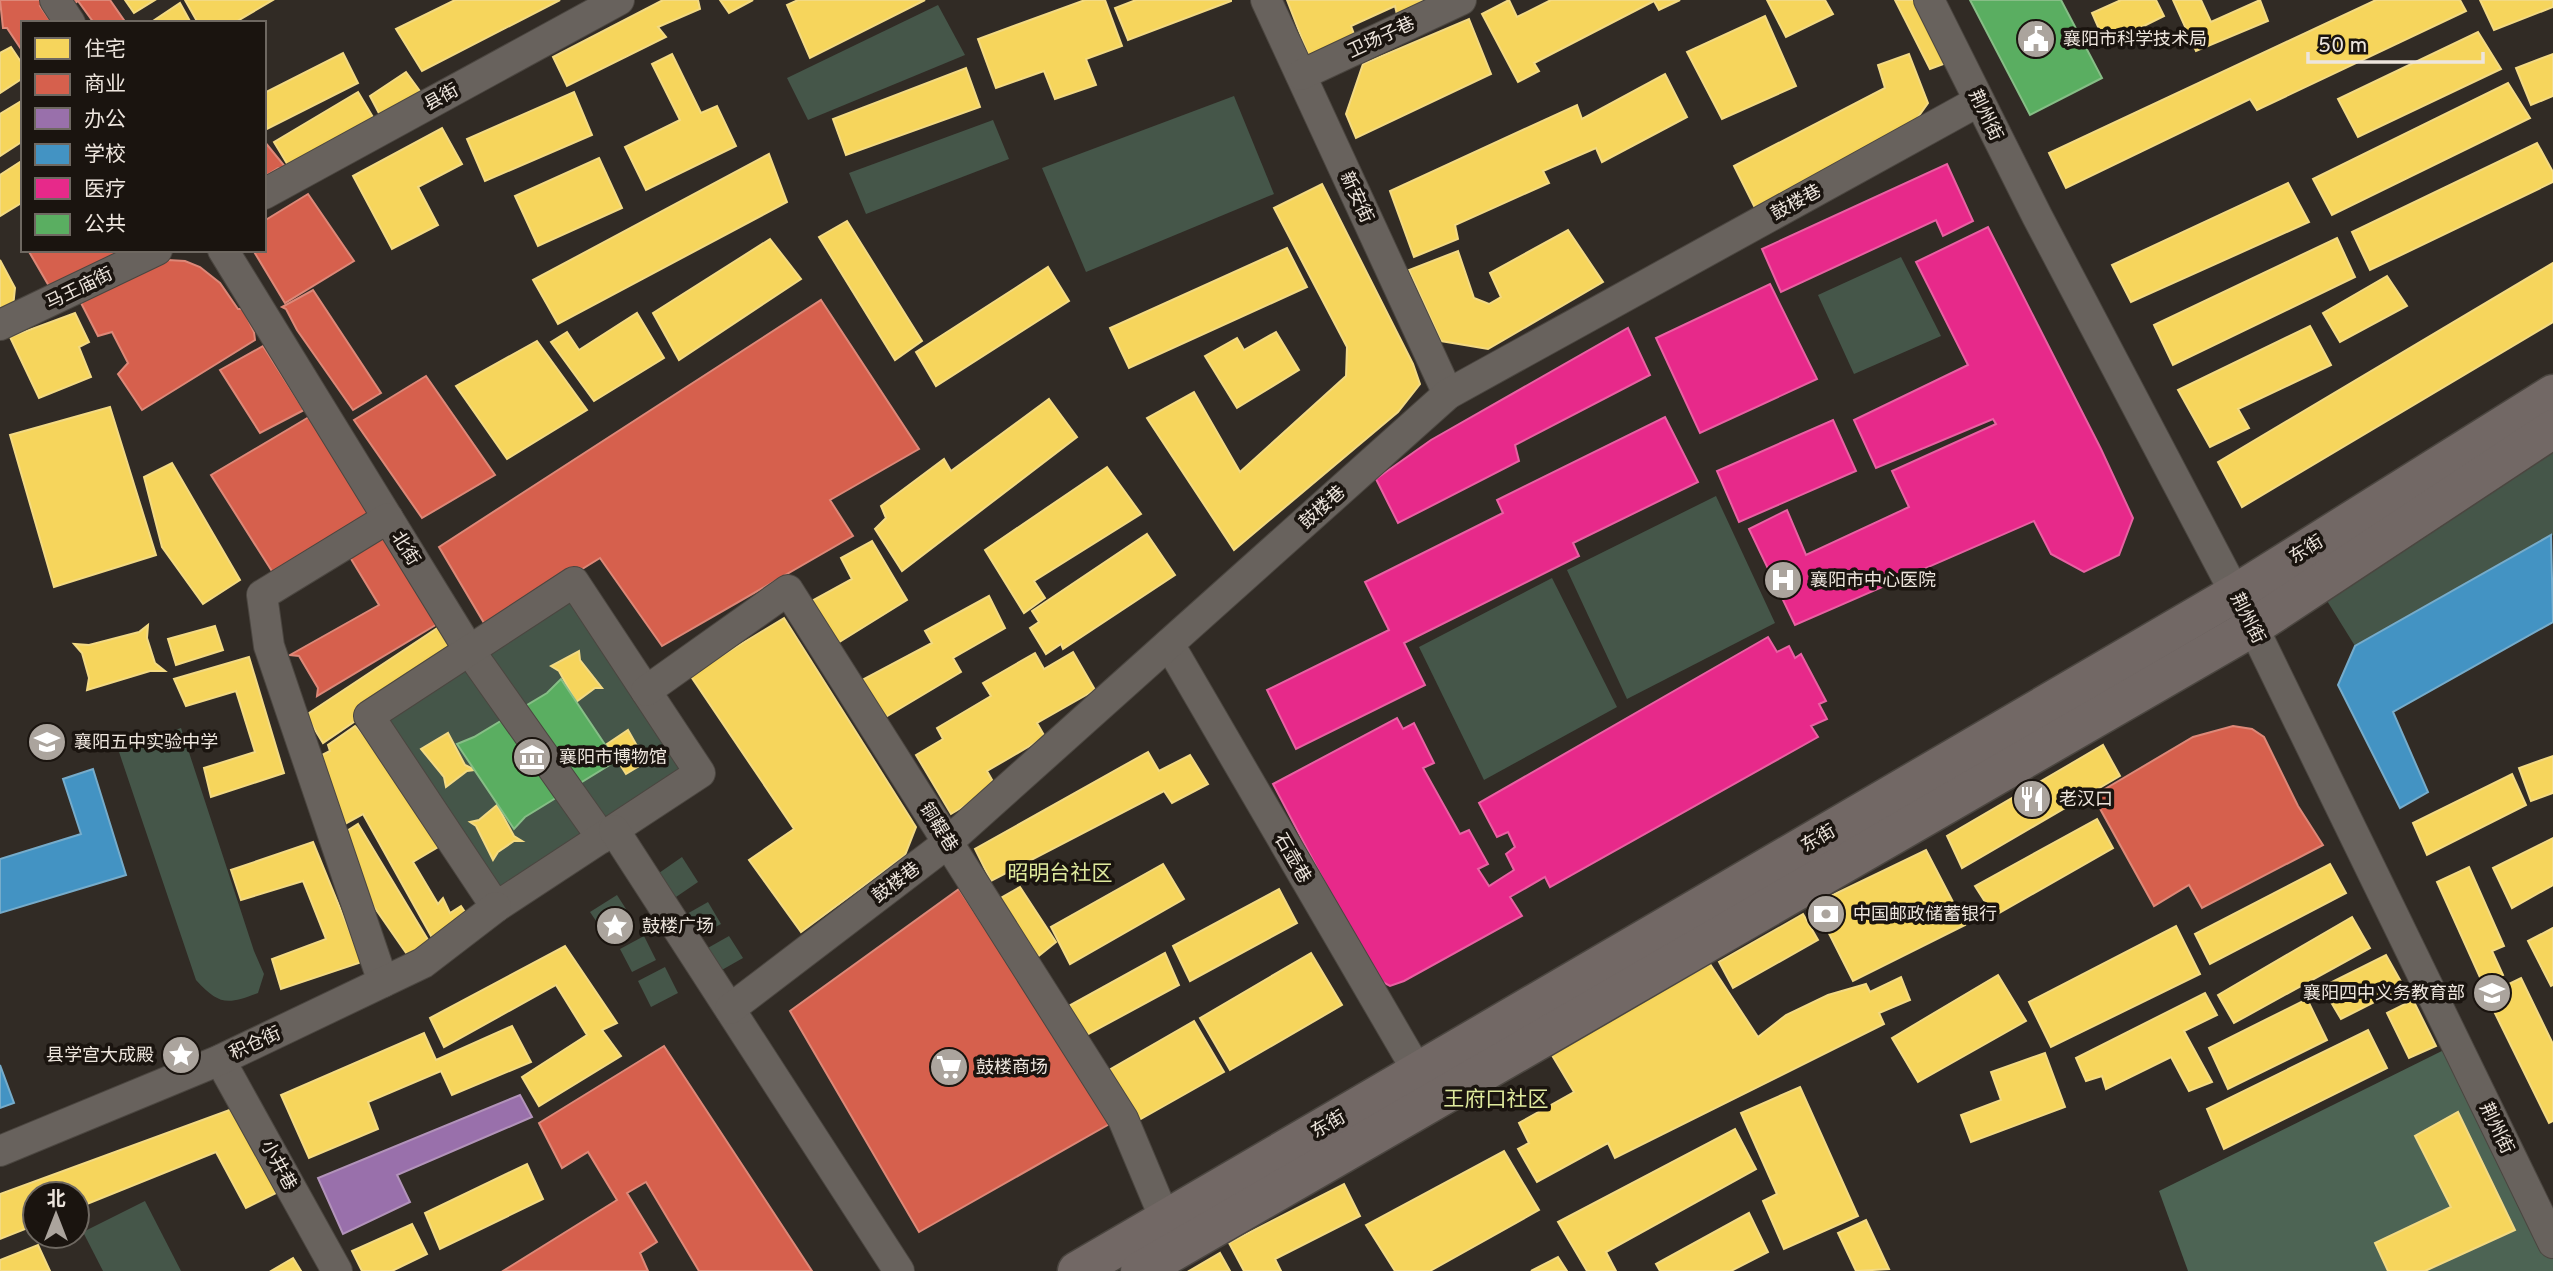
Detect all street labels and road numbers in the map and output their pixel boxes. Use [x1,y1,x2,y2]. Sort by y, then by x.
street label: 卫场子巷 [1344,13,1419,64]
street label: 县街 [420,80,463,117]
street label: 荆州街 [1962,86,2007,145]
street label: 新安街 [1334,168,1377,227]
street label: 鼓楼巷 [1768,180,1826,226]
street label: 马王庙街 [42,263,117,315]
street label: 鼓楼巷 [1295,482,1351,535]
street label: 北街 [385,527,424,570]
street label: 东街 [2285,531,2328,570]
street label: 荆州街 [2224,589,2269,648]
street label: 铜鞮巷 [914,799,962,857]
street label: 东街 [1797,820,1840,858]
street label: 石壶巷 [1268,830,1315,888]
street label: 鼓楼巷 [868,858,925,909]
street label: 积仓街 [226,1023,285,1066]
street label: 荆州街 [2473,1099,2518,1158]
street label: 东街 [1307,1106,1350,1144]
street label: 小井巷 [255,1137,301,1195]

